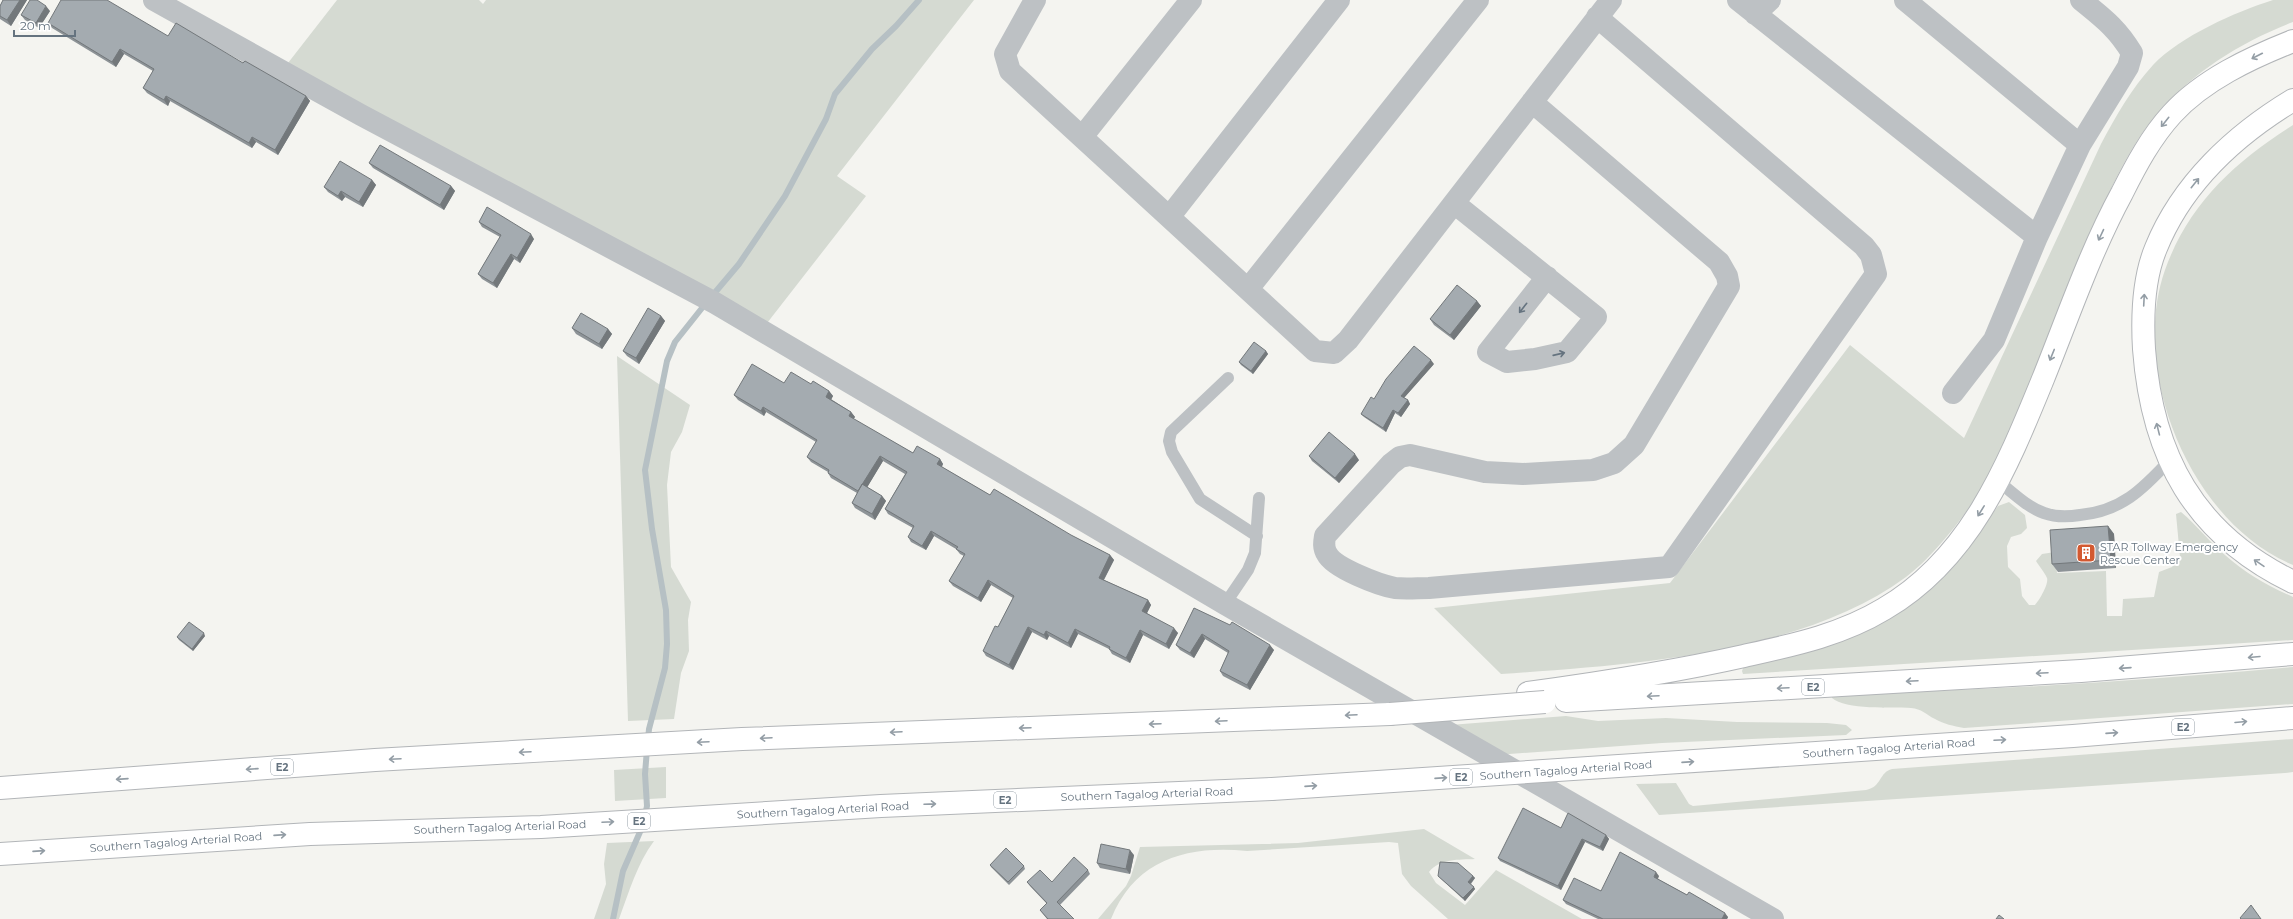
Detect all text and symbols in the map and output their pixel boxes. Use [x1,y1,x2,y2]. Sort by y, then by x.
scale bar [14,12,75,38]
text: 20 m [20,18,51,33]
one-way arrow [2251,53,2263,60]
one-way arrow [2161,116,2170,127]
one-way arrow [2190,177,2199,188]
one-way arrow [2097,228,2105,240]
one-way arrow [2141,294,2148,307]
one-way arrow [1519,302,1527,313]
one-way arrow [2048,348,2056,360]
one-way arrow [1552,349,1565,357]
one-way arrow [2154,423,2161,436]
one-way arrow [1977,505,1985,517]
place label: STAR Tollway Emergency Rescue Center [2100,540,2238,567]
building icon: STAR Tollway Emergency Rescue Center [2075,542,2097,564]
one-way arrow [2253,559,2265,567]
one-way arrow [2248,654,2261,661]
one-way arrow [2119,664,2132,671]
one-way arrow [2036,670,2049,677]
one-way arrow [1906,677,1919,684]
road number: E2 [1802,679,1824,695]
one-way arrow [1777,685,1790,692]
one-way arrow [1647,692,1660,699]
one-way arrow [1345,712,1358,719]
one-way arrow [1215,717,1228,725]
road number: E2 [2172,719,2194,735]
one-way arrow [2234,719,2247,726]
one-way arrow [1149,720,1162,727]
one-way arrow [1019,724,1032,732]
one-way arrow [890,728,903,735]
one-way arrow [2105,729,2118,736]
one-way arrow [760,734,773,742]
street label: Southern Tagalog Arterial Road [1802,735,1976,761]
one-way arrow [1993,737,2006,744]
one-way arrow [697,738,710,745]
one-way arrow [519,748,532,756]
one-way arrow [389,755,402,763]
street label: Southern Tagalog Arterial Road [1479,757,1653,783]
one-way arrow [1681,758,1694,765]
road number: E2 [271,759,293,775]
one-way arrow [246,766,259,773]
road number: E2 [1450,769,1472,785]
one-way arrow [1434,774,1447,781]
one-way arrow [116,776,129,783]
one-way arrow [1304,783,1317,790]
street label: Southern Tagalog Arterial Road [1060,784,1234,804]
road number: E2 [994,792,1016,808]
street label: Southern Tagalog Arterial Road [736,798,910,822]
one-way arrow [923,800,936,807]
road number: E2 [628,813,650,829]
street label: Southern Tagalog Arterial Road [413,817,587,837]
one-way arrow [601,819,614,826]
street label: Southern Tagalog Arterial Road [89,829,263,855]
one-way arrow [273,832,286,839]
one-way arrow [32,848,45,855]

